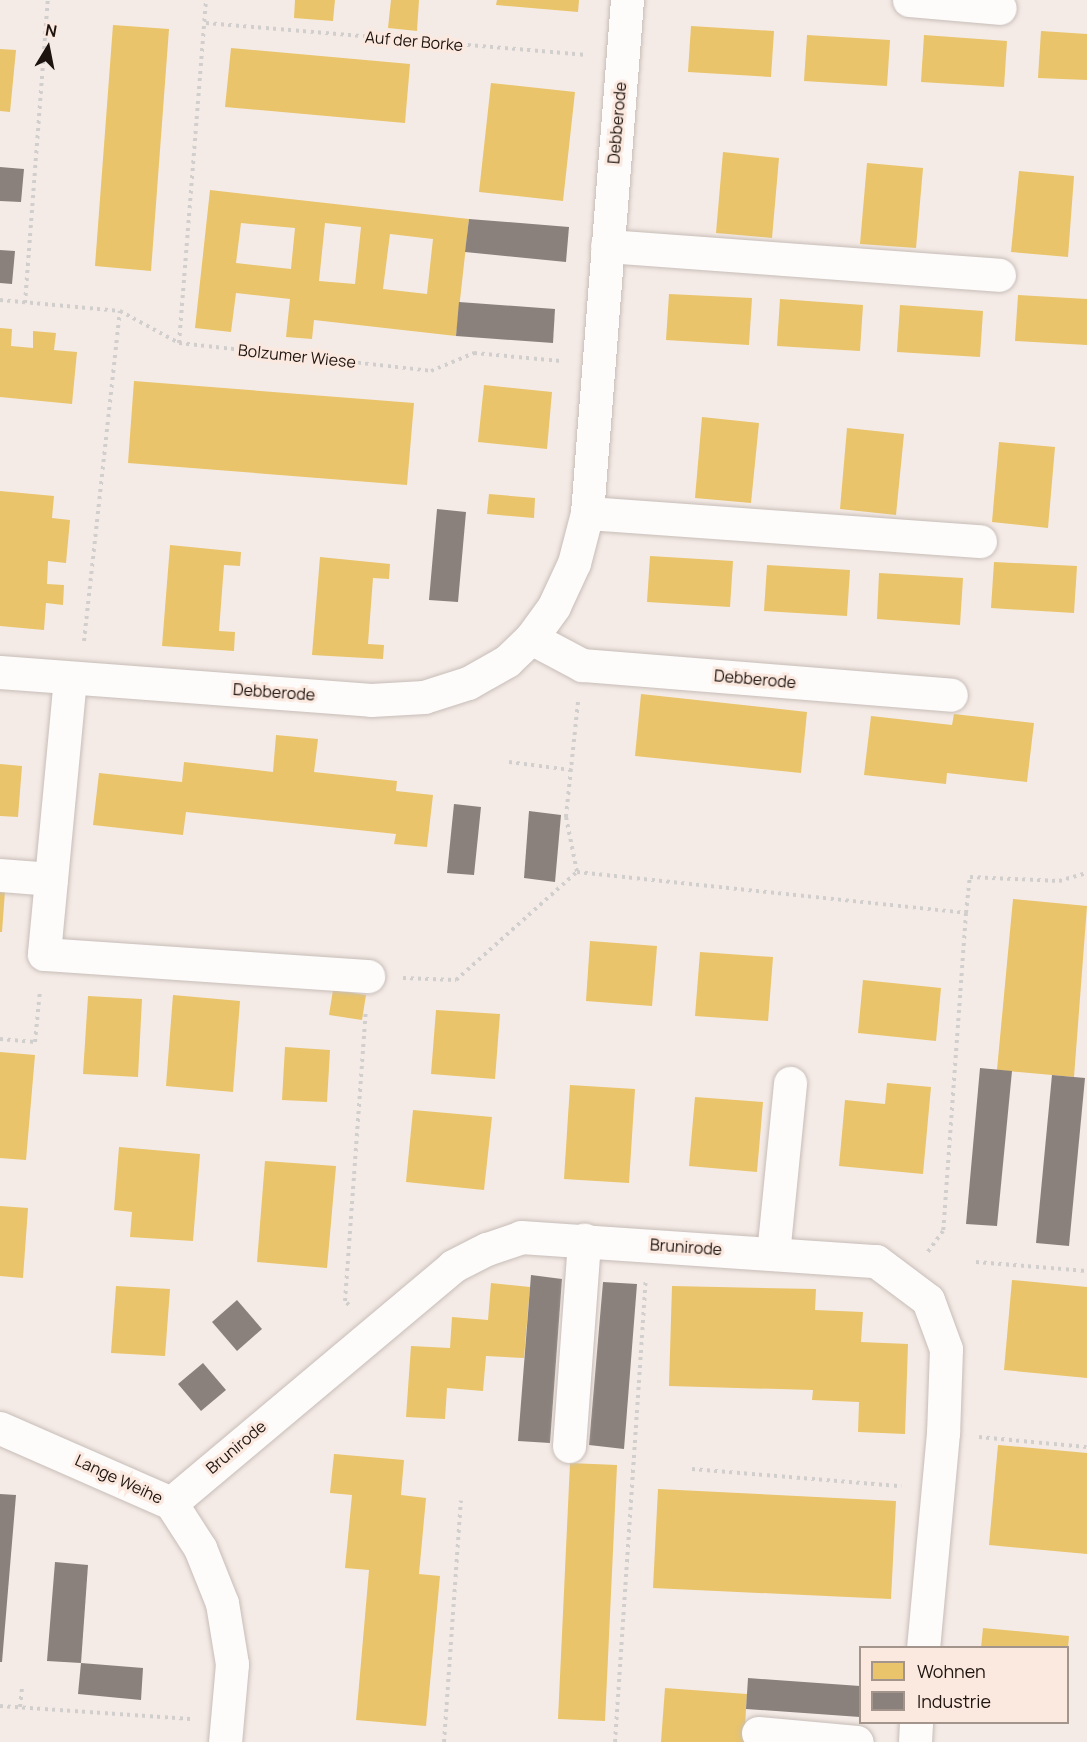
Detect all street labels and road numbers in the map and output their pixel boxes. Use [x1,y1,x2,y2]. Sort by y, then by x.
street label: Auf der Borke [364,27,464,55]
street label: Debberode [604,81,630,165]
street label: Bolzumer Wiese [237,340,357,372]
street label: Debberode [713,666,797,692]
street label: Debberode [232,680,316,704]
street label: Brunirode [649,1235,723,1259]
street label: Brunirode [202,1416,270,1478]
street label: Lange Weihe [72,1450,166,1508]

